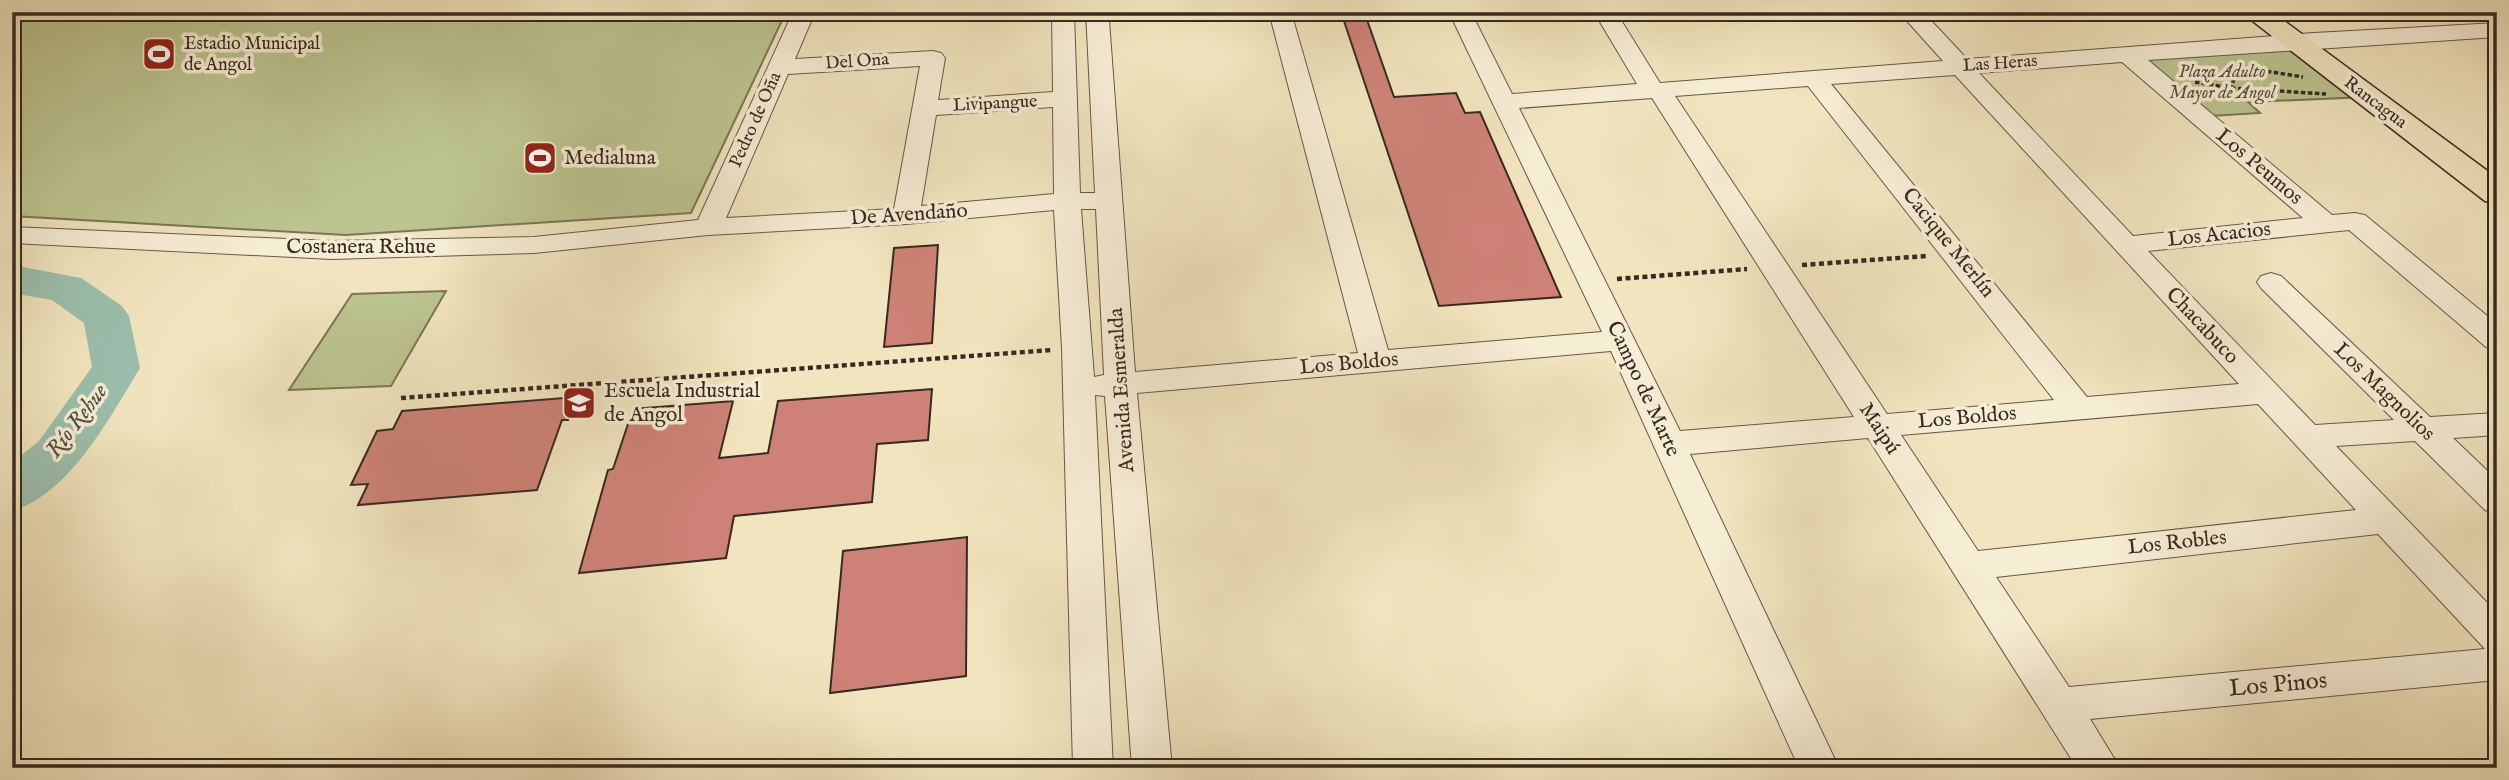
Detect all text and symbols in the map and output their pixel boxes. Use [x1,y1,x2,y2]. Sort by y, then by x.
place label: Estadio Municipal de Angol [184,33,320,77]
sports icon: Estadio Municipal de Angol [140,35,178,73]
street label: Del Ona [824,48,890,76]
street label: Las Heras [1962,50,2038,78]
park label: Plaza Adulto Mayor de Angol [2169,61,2277,105]
street label: Pedro de Oña [725,68,787,171]
street label: Rancagua [2339,72,2411,134]
street label: Livipangue [952,90,1038,118]
street label: Los Peumos [2210,123,2308,211]
sports icon: Medialuna [521,139,559,177]
place label: Medialuna [564,145,657,172]
street label: Cacique Merlín [1895,183,2001,303]
street label: De Avendaño [849,197,969,233]
street label: Los Acacios [2166,216,2272,254]
street label: Costanera Rehue [286,234,436,261]
street label: Chacabuco [2159,282,2245,370]
street label: Avenida Esmeralda [1103,306,1141,474]
street label: Campo de Marte [1600,317,1686,461]
street label: Los Magnolios [2327,337,2441,447]
street label: Los Boldos [1298,346,1400,382]
water label: Río Rehue [40,378,115,464]
place label: Escuela Industrial de Angol [604,378,760,429]
school or university icon: Escuela Industrial de Angol [560,384,598,422]
street label: Maipú [1852,398,1906,460]
street label: Los Boldos [1916,400,2018,436]
street label: Los Robles [2126,524,2228,562]
street label: Los Pinos [2228,665,2328,705]

